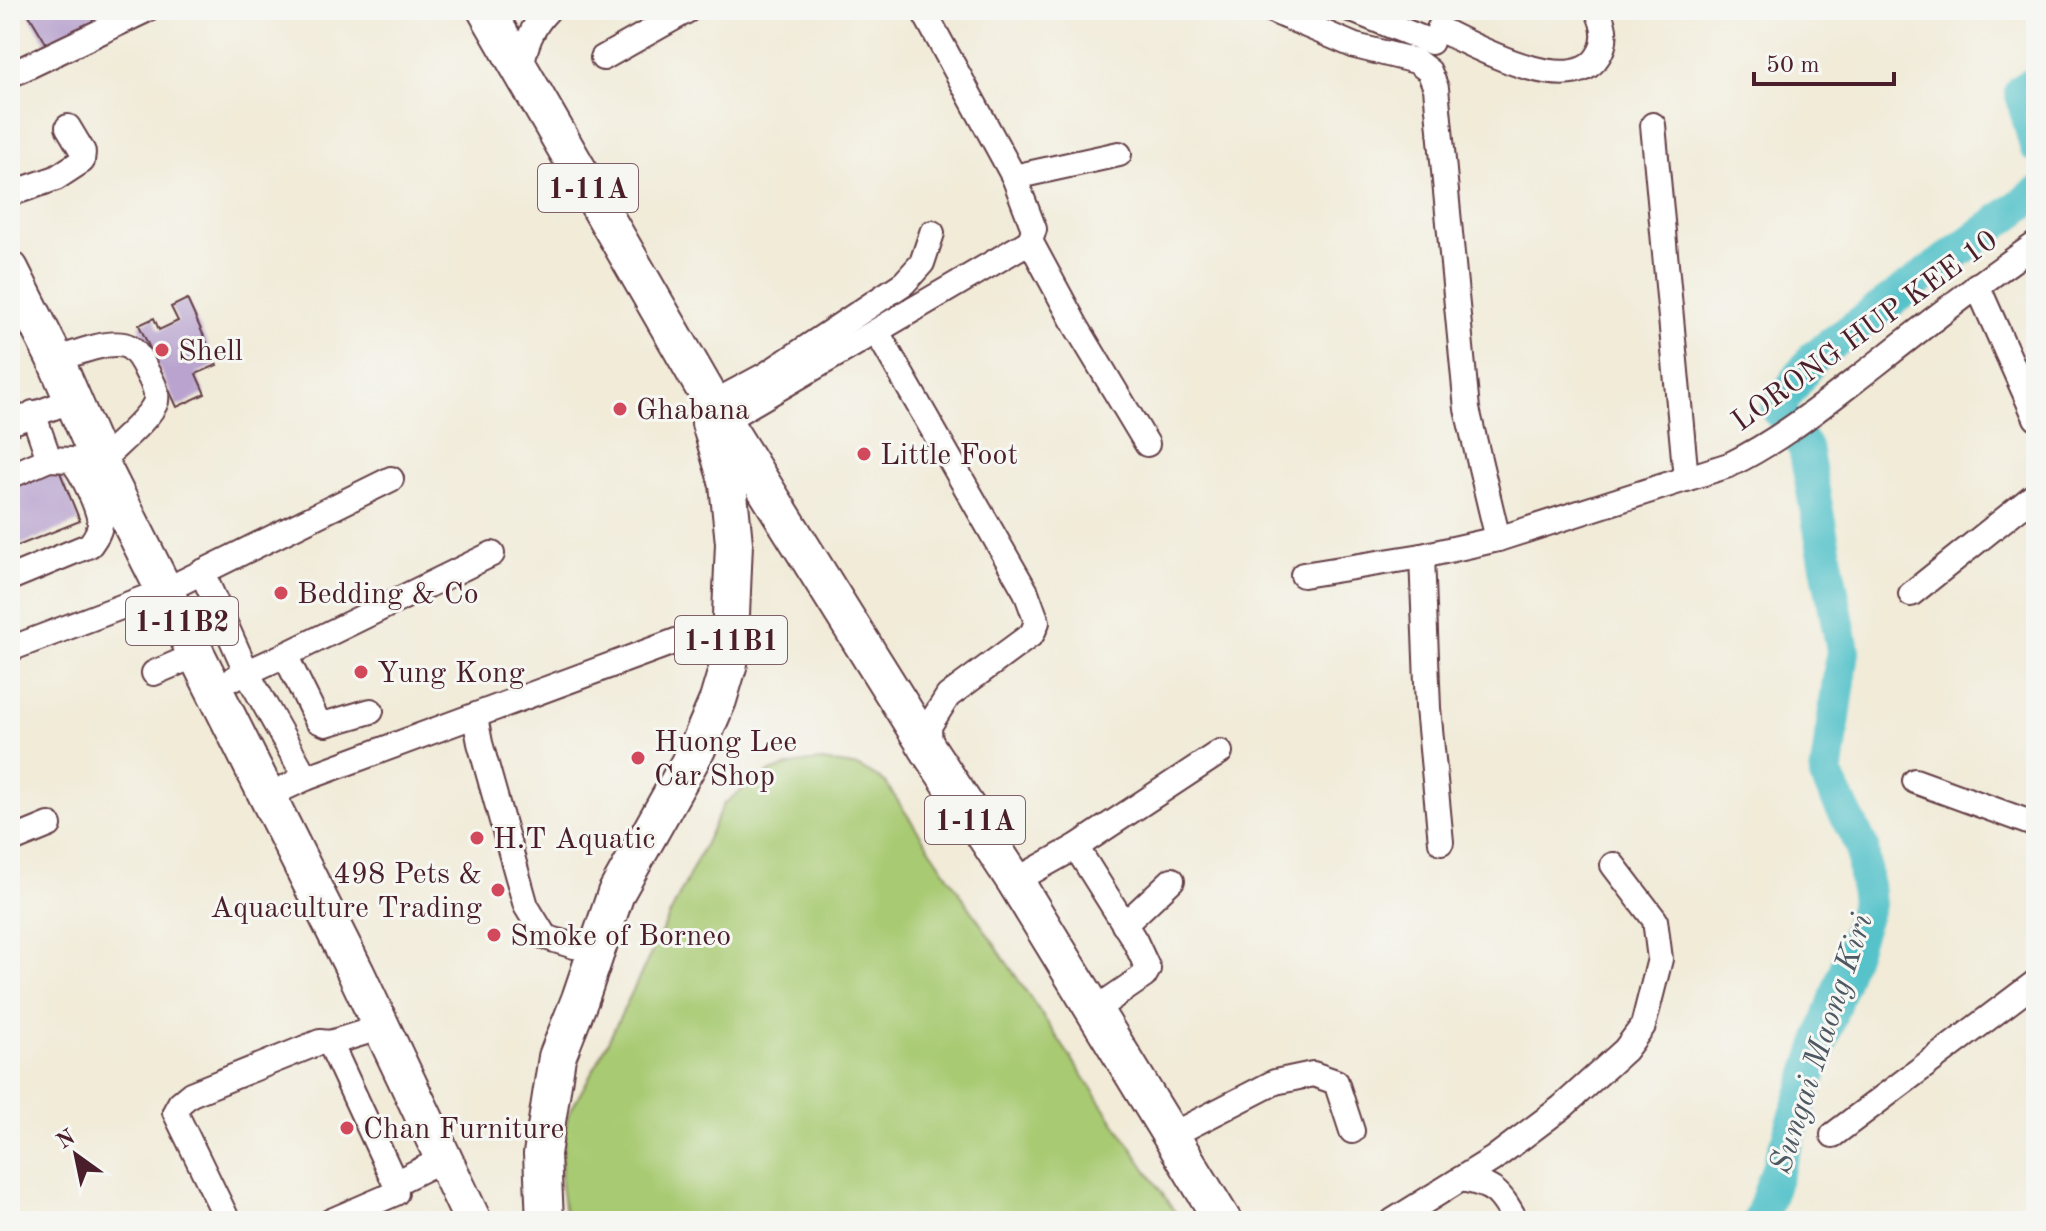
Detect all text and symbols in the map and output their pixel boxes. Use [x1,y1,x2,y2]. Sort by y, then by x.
scale bar [1754,36,1894,86]
text: 50 m [1766,54,1820,78]
road number: 1-11A [538,164,638,212]
street label: LORONG HUP KEE 10 [1727,225,2003,438]
place label: Shell [178,337,243,367]
marker: Shell [153,341,171,359]
place label: Ghabana [636,396,750,426]
marker: Ghabana [611,400,629,418]
place label: Little Foot [880,441,1018,471]
marker: Little Foot [855,445,873,463]
place label: Bedding & Co [297,580,479,610]
marker: Bedding & Co [272,584,290,602]
road number: 1-11B2 [126,597,238,645]
road number: 1-11B1 [675,616,787,664]
place label: Yung Kong [377,659,525,689]
marker: Yung Kong [352,663,370,681]
place label: Huong Lee Car Shop [654,728,797,792]
marker: Huong Lee Car Shop [629,749,647,767]
road number: 1-11A [925,796,1025,844]
place label: H.T Aquatic [493,825,655,855]
marker: H.T Aquatic [468,829,486,847]
place label: 498 Pets & Aquaculture Trading [210,860,482,924]
marker: 498 Pets & Aquaculture Trading [489,881,507,899]
water label: Sungai Maong Kiri [1766,910,1880,1178]
place label: Smoke of Borneo [510,922,731,952]
marker: Smoke of Borneo [485,926,503,944]
north arrow [36,1115,116,1195]
place label: Chan Furniture [363,1115,564,1145]
marker: Chan Furniture [338,1119,356,1137]
text: N [53,1126,79,1154]

